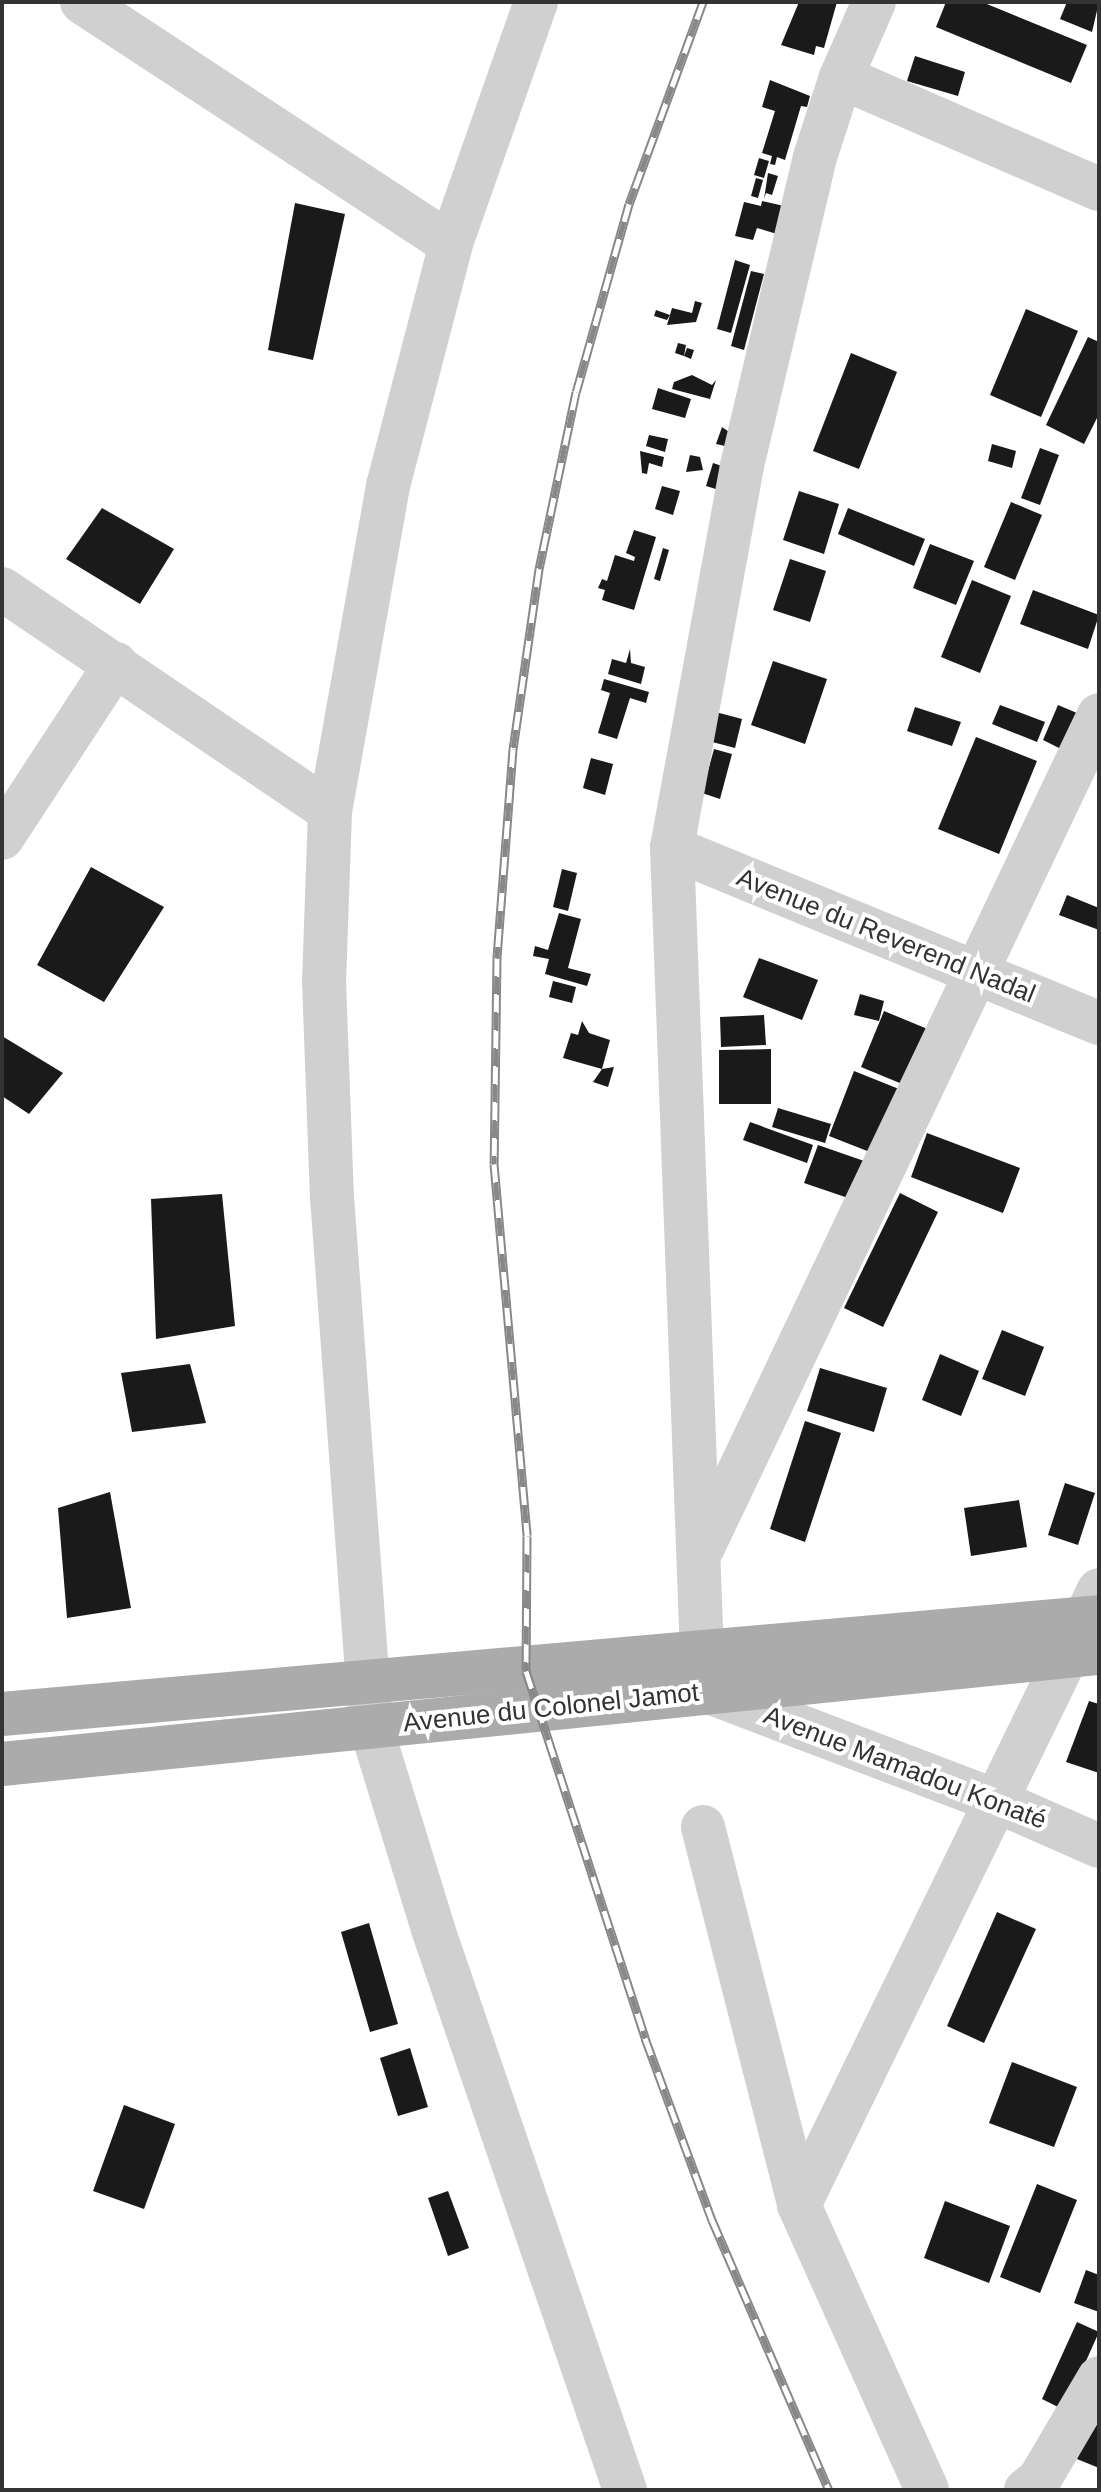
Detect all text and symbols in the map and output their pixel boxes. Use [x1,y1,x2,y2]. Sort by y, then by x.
street label: Avenue du Reverend Nadal [732,862,1040,1010]
street label: Avenue du Colonel Jamot [402,1677,700,1739]
street label: Avenue Mamadou Konaté [759,1700,1051,1836]

